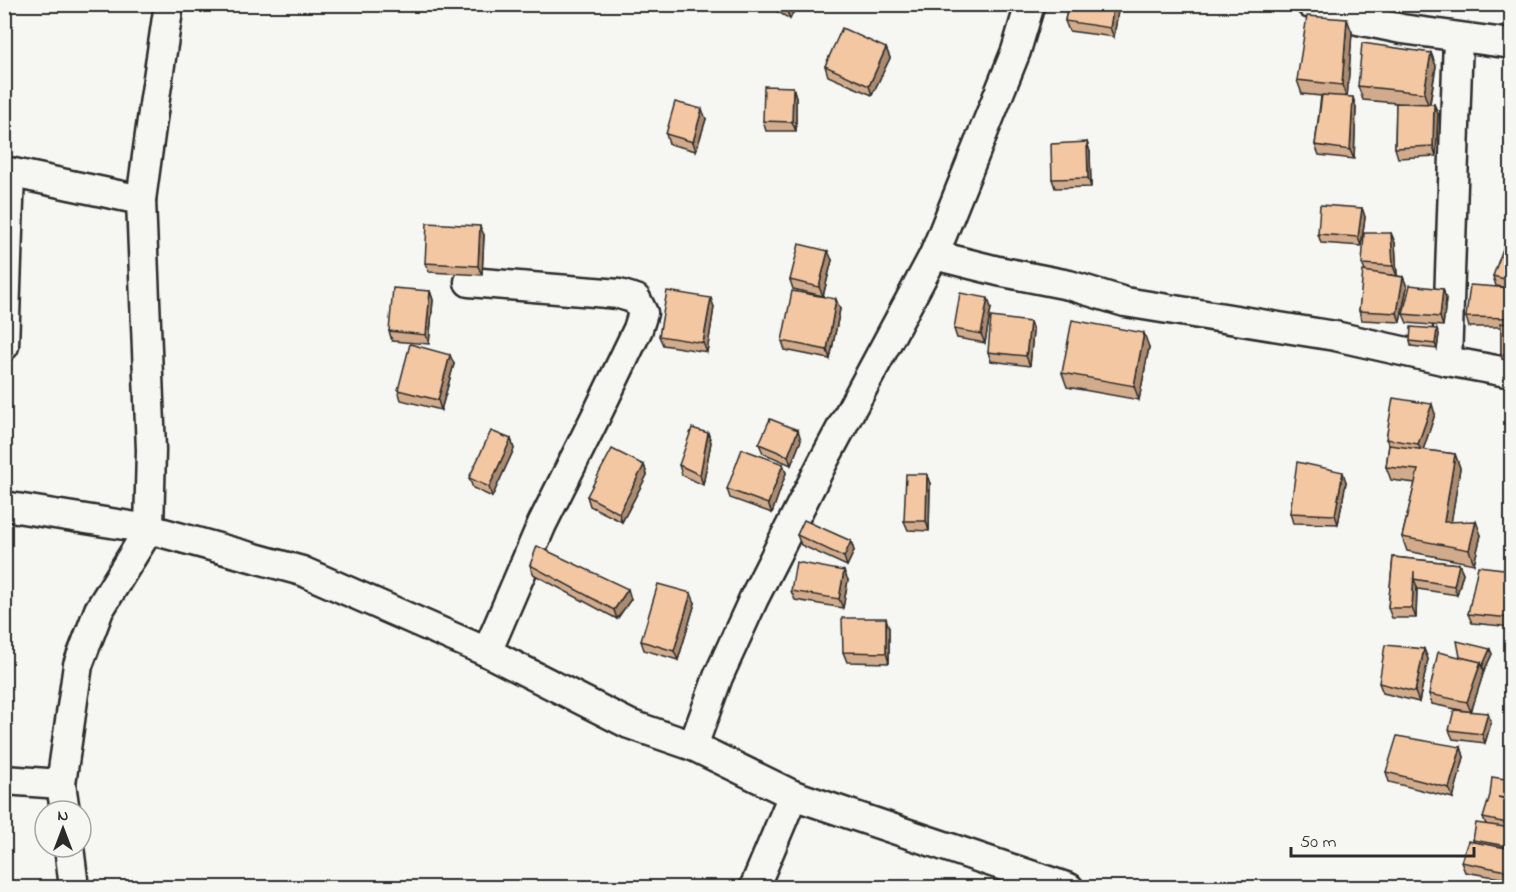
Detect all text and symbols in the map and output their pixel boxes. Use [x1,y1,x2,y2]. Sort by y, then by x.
north arrow [33,799,93,859]
text: N [58,804,69,828]
scale bar [1291,820,1474,858]
text: 50 m [1300,830,1337,856]

